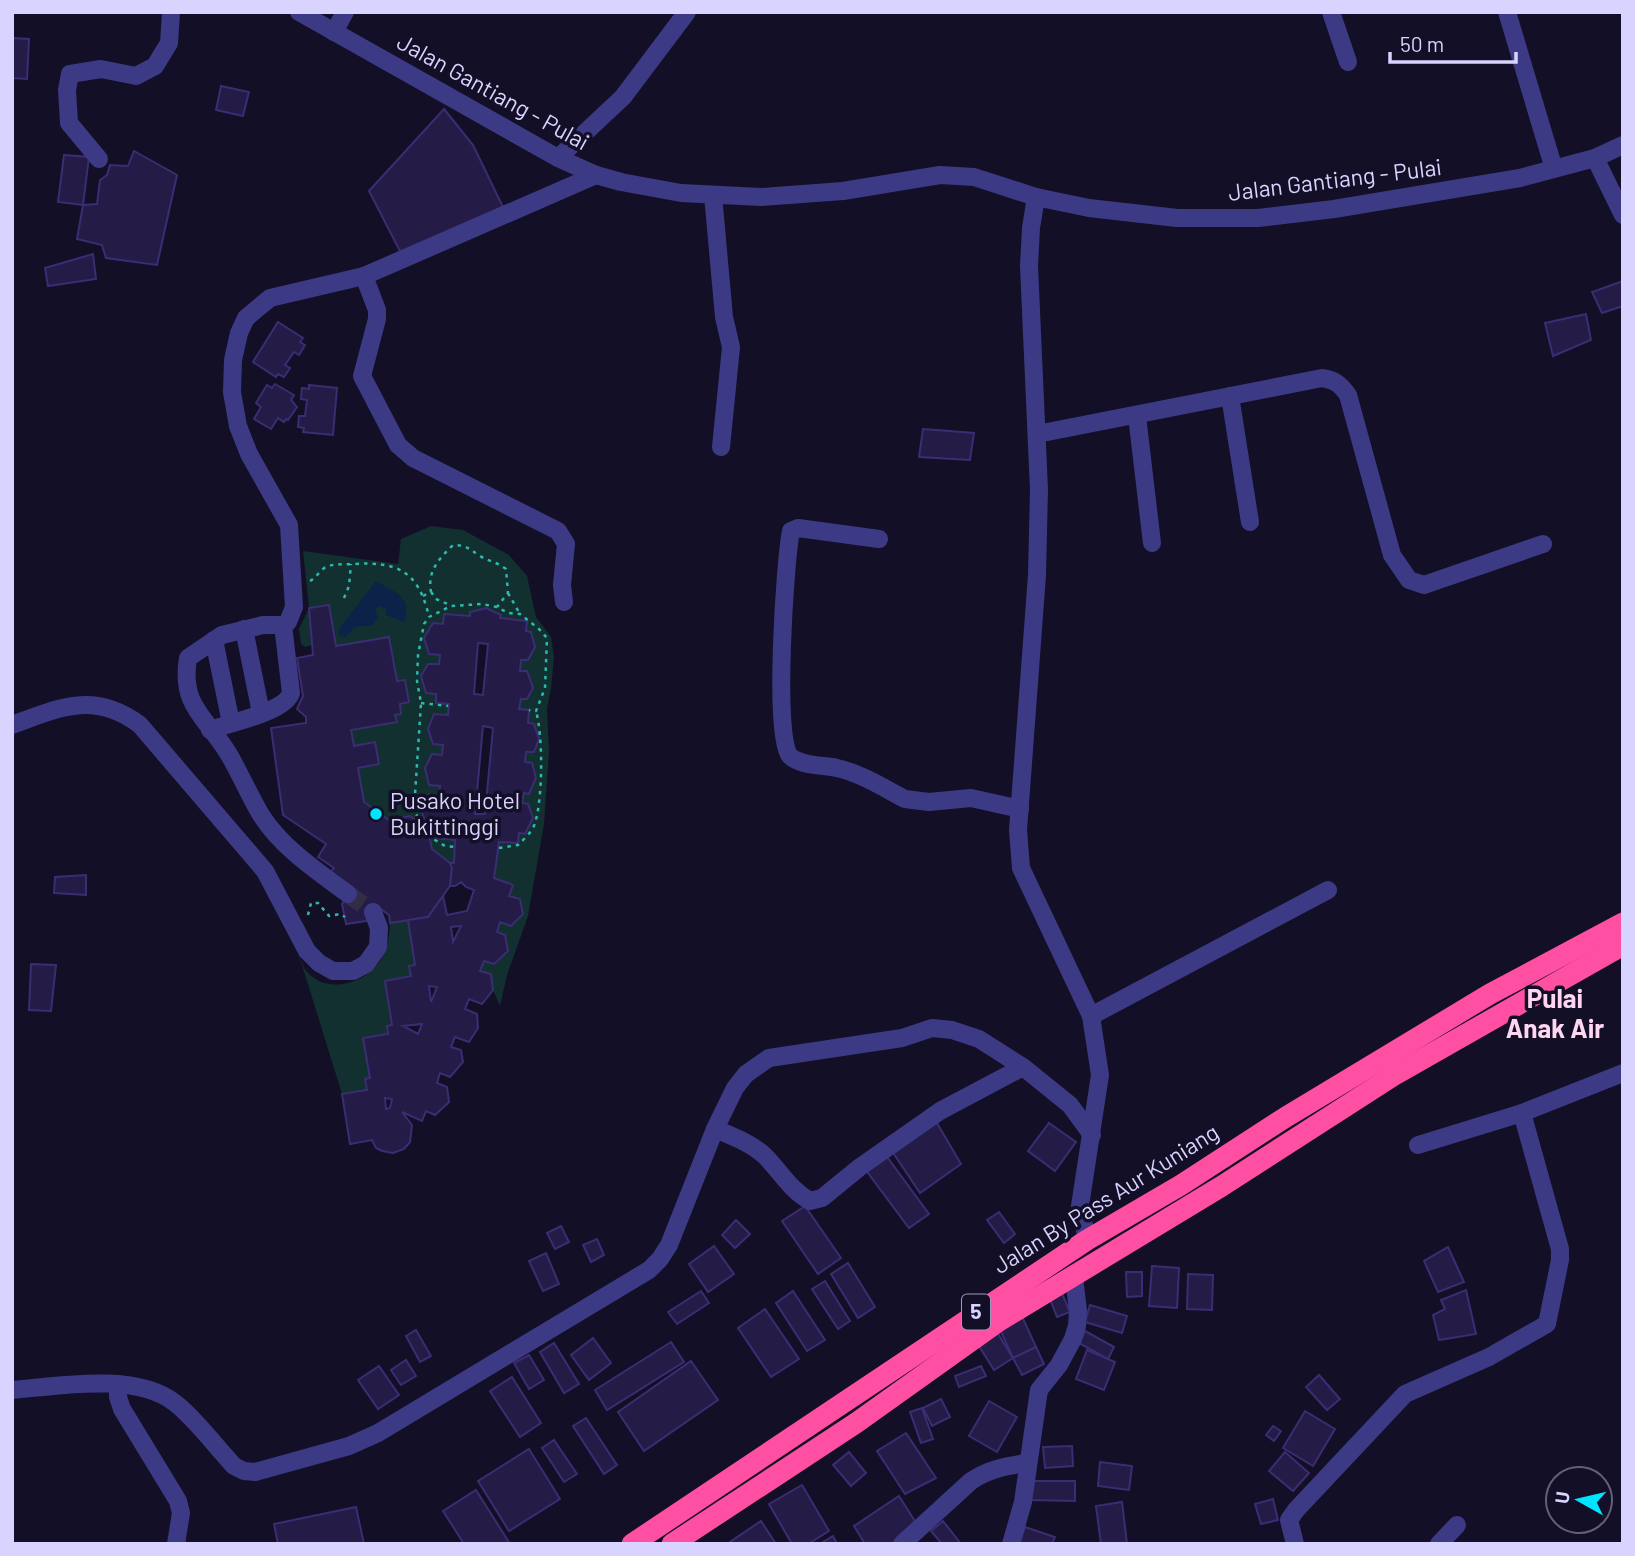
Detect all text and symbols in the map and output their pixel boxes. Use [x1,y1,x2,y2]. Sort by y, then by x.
scale bar [1390,21,1516,65]
street label: Jalan Gantiang - Pulai [393,27,594,155]
text: 50 m [1400,31,1444,56]
street label: Jalan Gantiang - Pulai [1226,152,1443,206]
place label: Pusako Hotel Bukittinggi [390,786,520,840]
marker: Pusako Hotel Bukittinggi [368,806,384,822]
district label: Pulai Anak Air [1506,982,1604,1043]
street label: Jalan By Pass Aur Kuniang [988,1117,1223,1279]
road number: 5 [962,1294,990,1330]
north arrow [1544,1465,1614,1535]
text: U [1549,1490,1574,1505]

